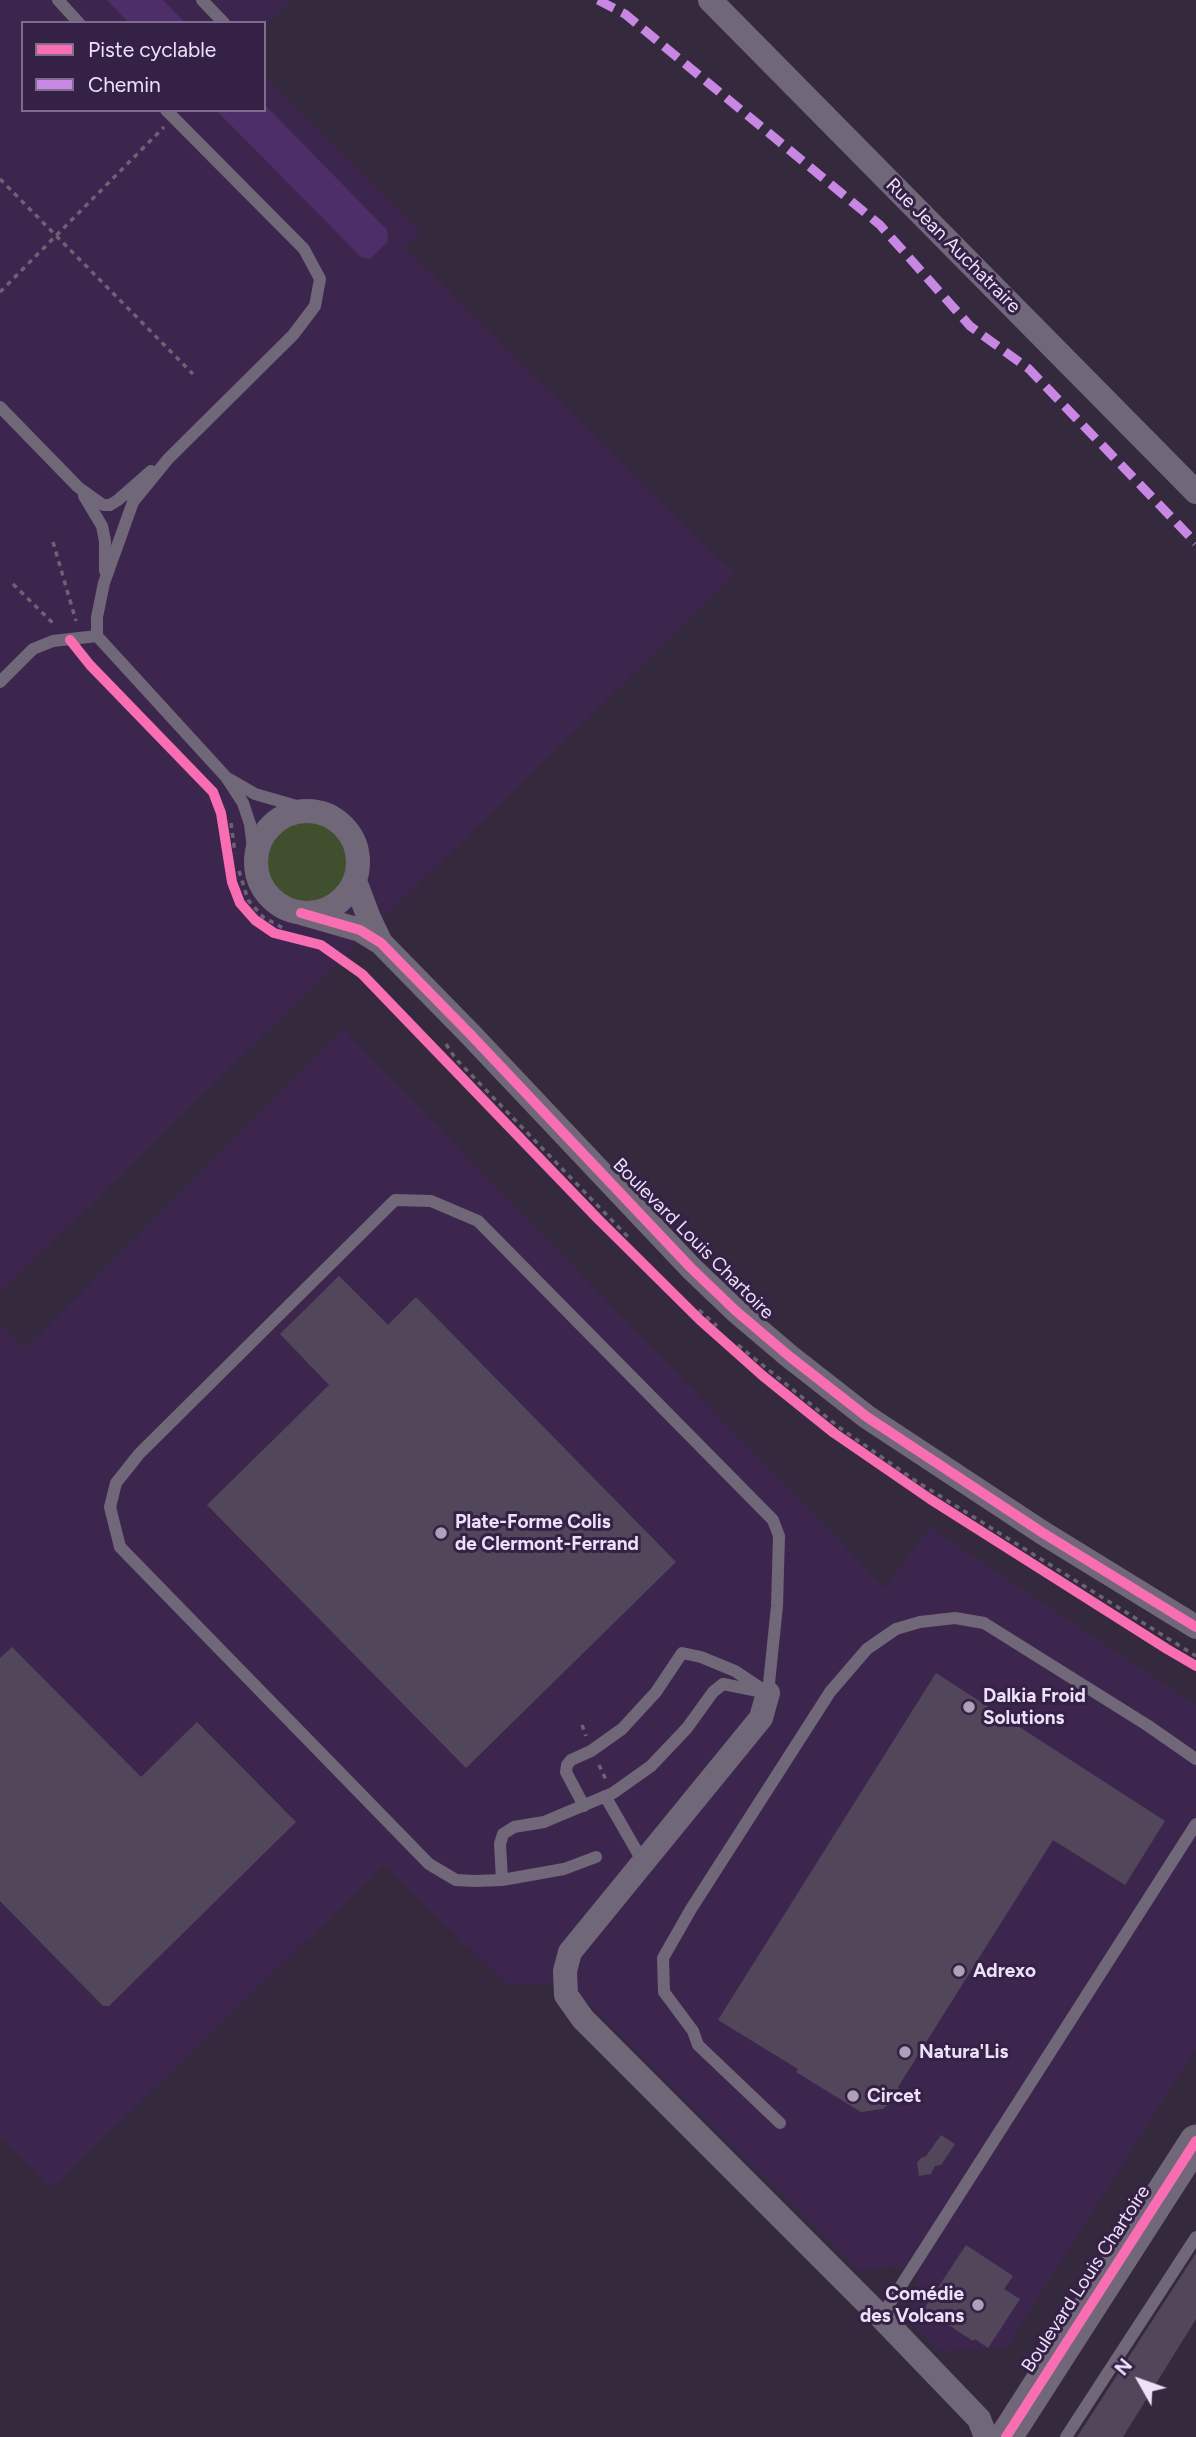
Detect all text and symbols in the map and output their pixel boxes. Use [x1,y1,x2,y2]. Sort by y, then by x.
legend [21,21,266,112]
text: Piste cyclable [88,37,216,62]
text: Chemin [88,72,161,97]
street label: Rue Jean Auchatraire [881,174,1025,318]
street label: Boulevard Louis Chartoire [608,1154,778,1324]
place label: Plate-Forme Colis de Clermont-Ferrand [455,1511,639,1555]
marker: Plate-Forme Colis de Clermont-Ferrand [433,1525,449,1541]
place label: Dalkia Froid Solutions [983,1685,1086,1729]
marker: Dalkia Froid Solutions [961,1699,977,1715]
place label: Adrexo [973,1960,1036,1982]
marker: Adrexo [951,1963,967,1979]
place label: Natura'Lis [919,2041,1008,2063]
marker: Natura'Lis [897,2044,913,2060]
place label: Circet [867,2085,921,2107]
marker: Circet [845,2088,861,2104]
street label: Boulevard Louis Chartoire [1017,2181,1155,2377]
place label: Comédie des Volcans [860,2283,964,2327]
marker: Comédie des Volcans [970,2297,986,2313]
north arrow [1105,2346,1175,2416]
text: N [1110,2354,1137,2380]

